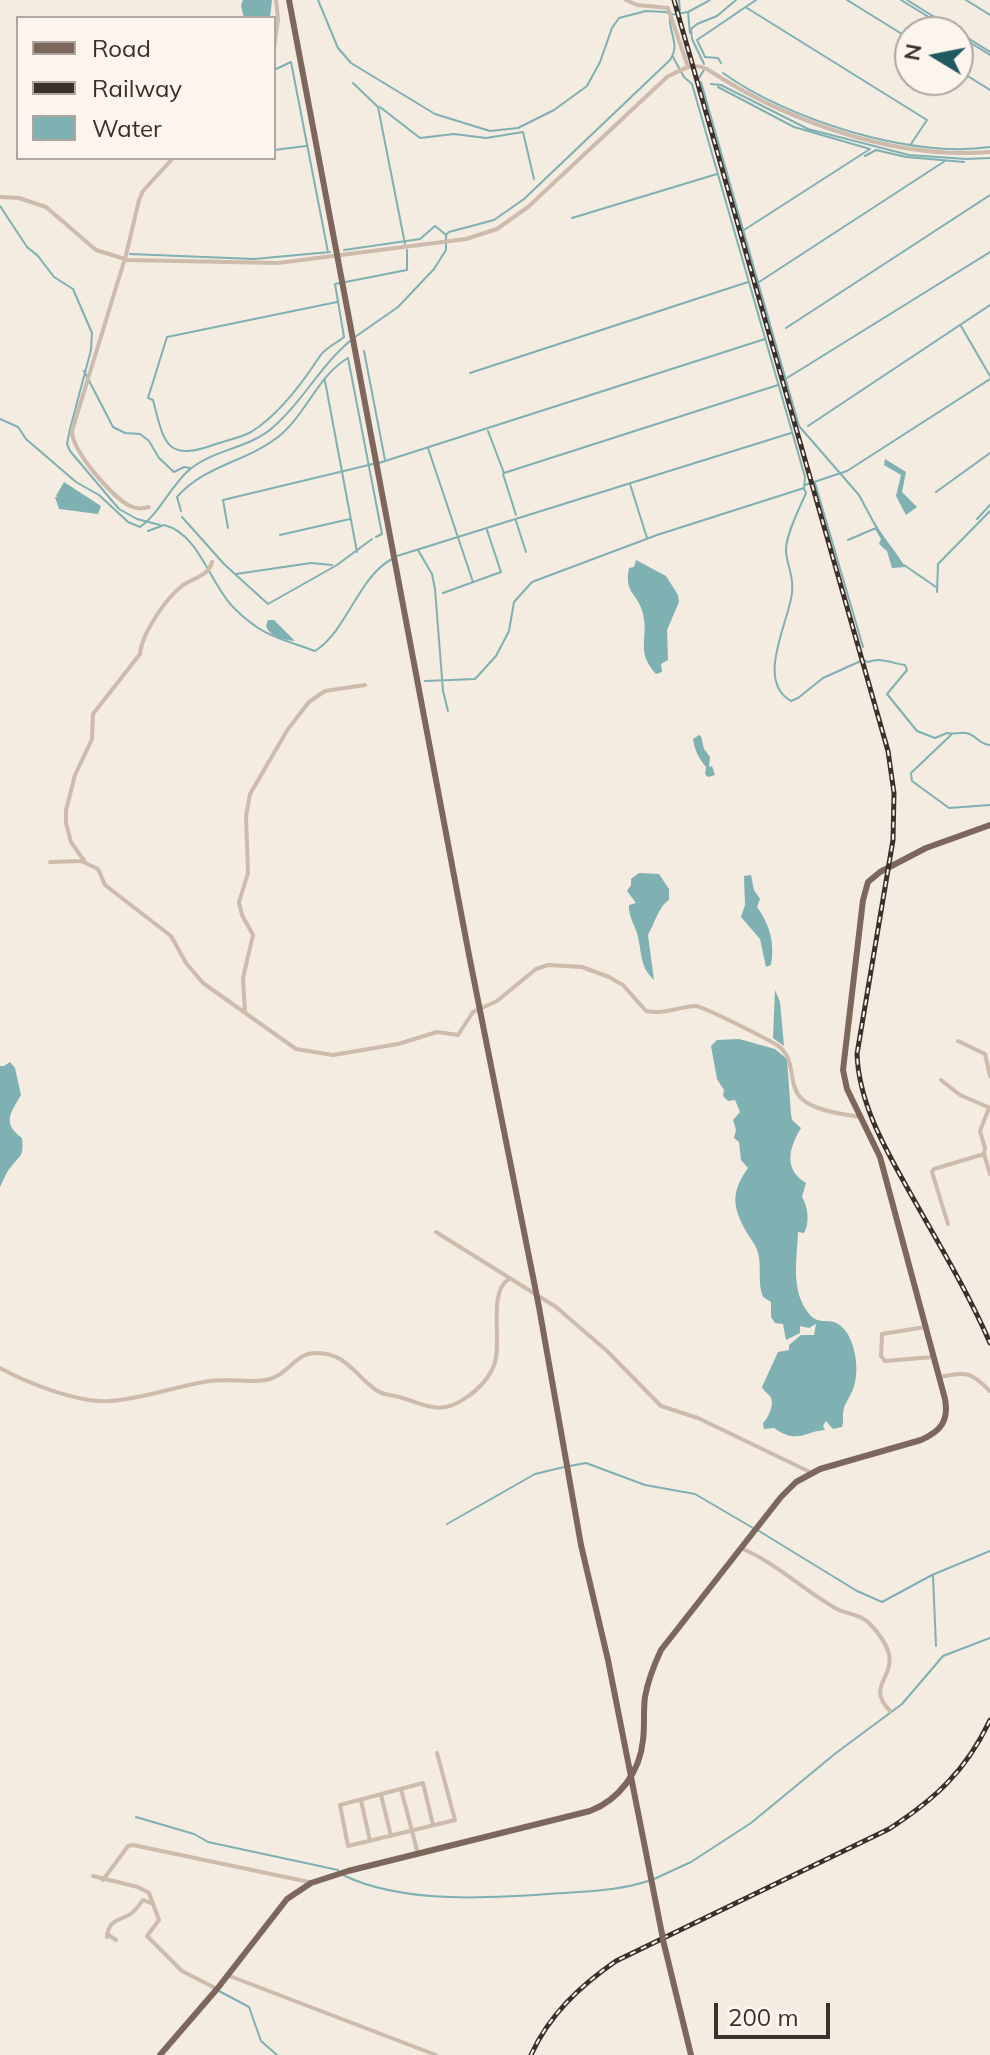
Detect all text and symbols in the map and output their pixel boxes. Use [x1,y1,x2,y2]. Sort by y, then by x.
legend [16,16,276,160]
north arrow [894,16,974,96]
text: Road [92,33,151,63]
text: N [897,42,928,63]
text: Railway [92,73,182,103]
text: Water [92,113,162,143]
scale bar [718,1987,834,2037]
text: 200 m [728,2002,799,2032]

